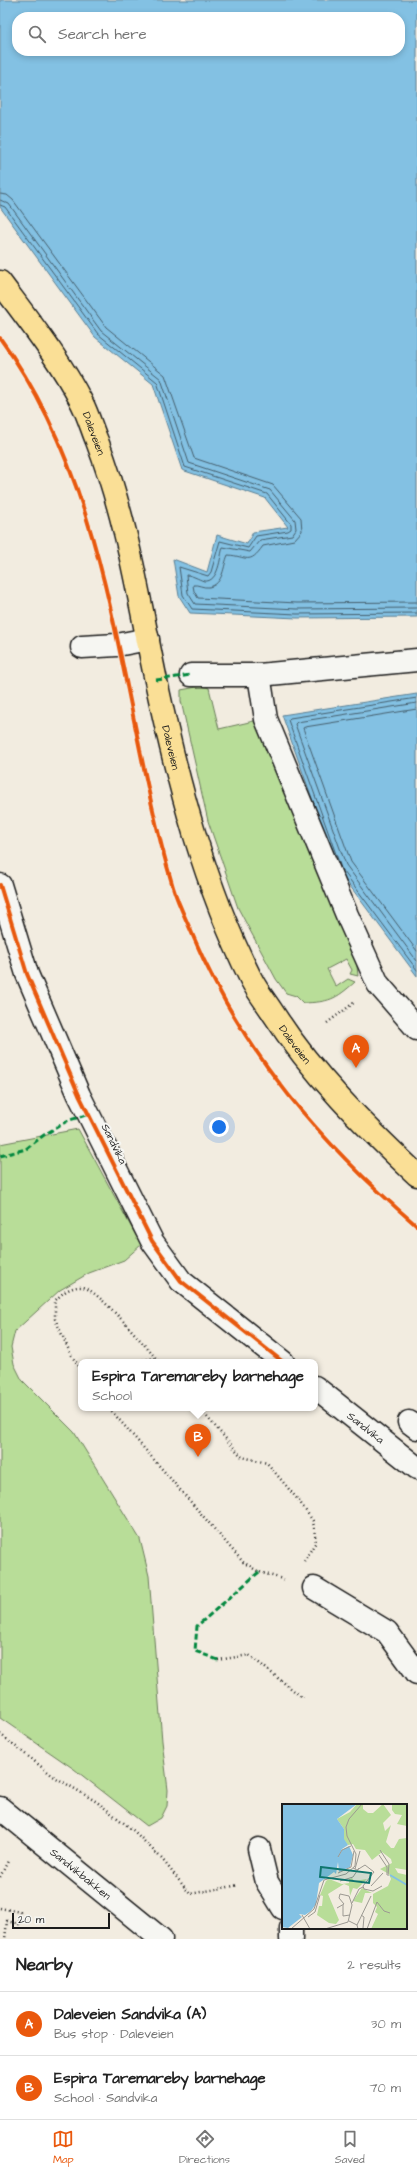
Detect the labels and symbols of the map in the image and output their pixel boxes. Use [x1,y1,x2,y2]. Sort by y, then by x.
street label: Daleveien [79,409,109,458]
street label: Daleveien [159,724,184,772]
street label: Daleveien [276,1022,315,1067]
pin: A [343,1035,369,1068]
your location [209,1117,229,1137]
street label: Sandvika [98,1121,130,1167]
street label: Sandvika [344,1408,388,1447]
pin: B [185,1424,211,1457]
inset map [282,1804,407,1929]
street label: Sandvikbakken [47,1844,115,1903]
scale bar [12,1911,110,1930]

